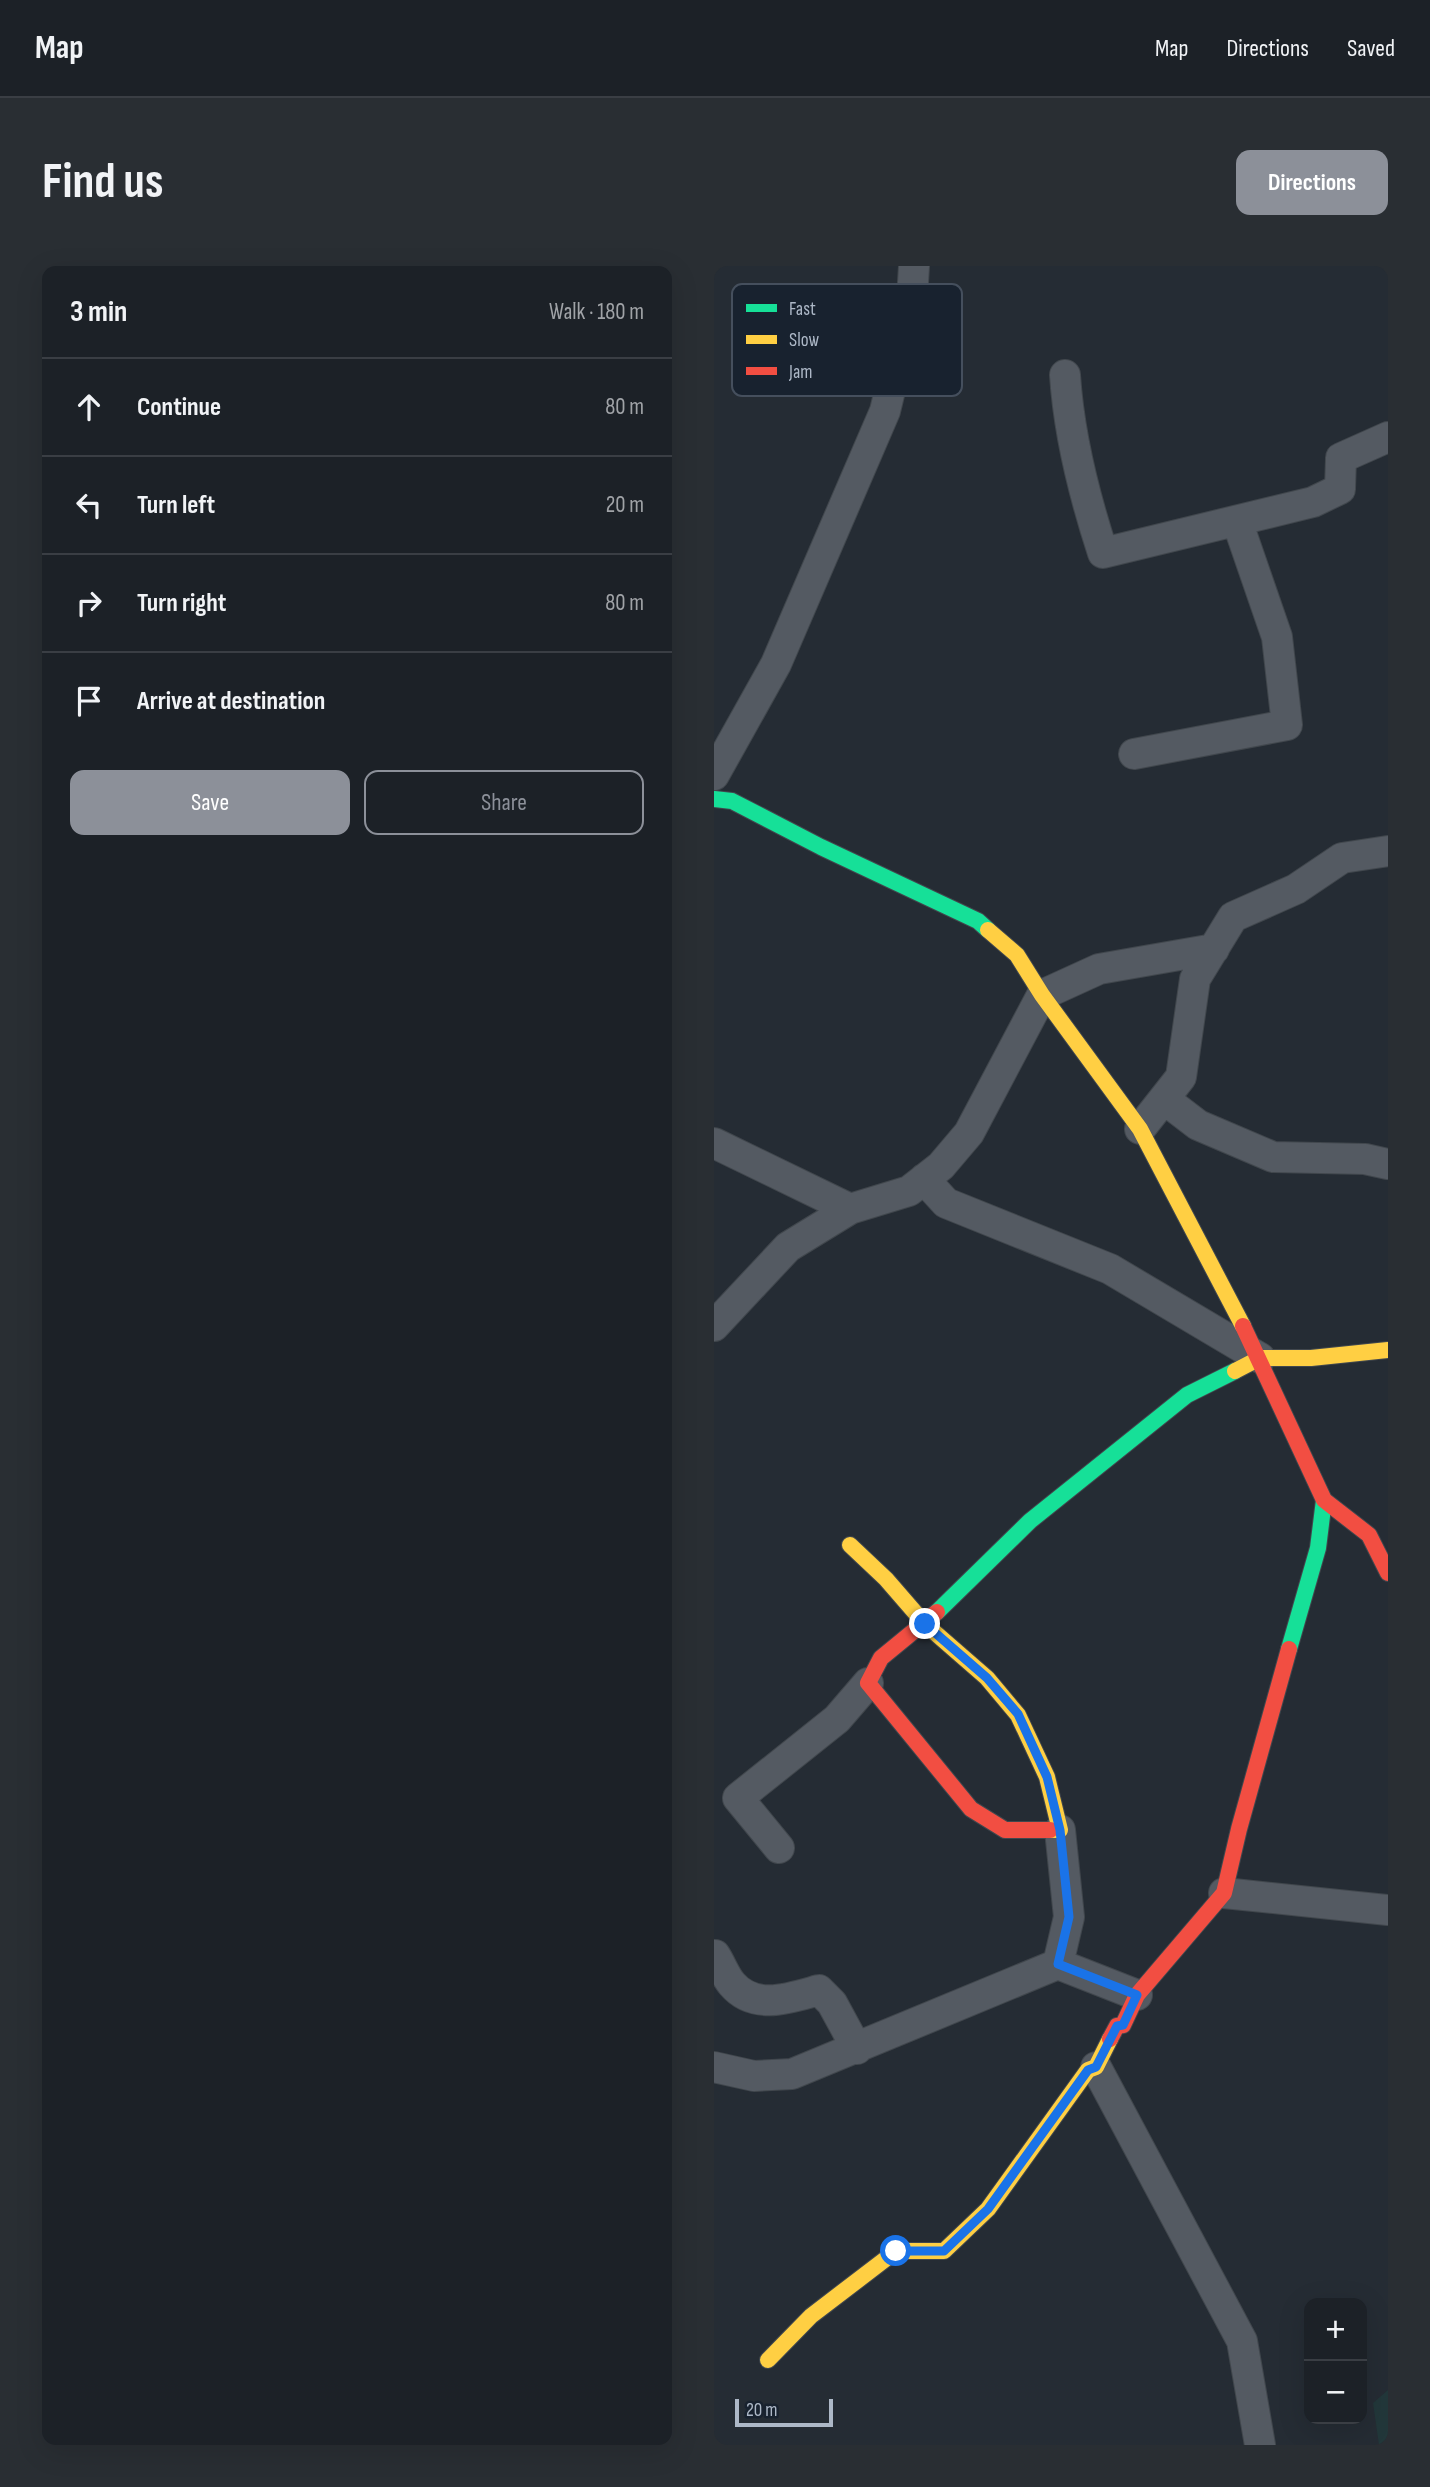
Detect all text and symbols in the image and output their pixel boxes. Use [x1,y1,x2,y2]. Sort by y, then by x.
text: Map [35,28,84,68]
text: Map [1155,34,1188,63]
text: Directions [1226,34,1309,63]
text: Saved [1347,34,1395,63]
button: Directions [1236,150,1388,215]
text: Find us [42,153,164,212]
legend [732,284,962,396]
text: 3 min [70,294,127,330]
text: Walk · 180 m [549,298,644,326]
text: Fast [789,298,816,321]
text: Slow [789,329,819,352]
text: Jam [788,361,812,384]
icon: ahead [70,388,108,426]
text: Continue [137,392,221,423]
text: 80 m [605,393,644,421]
icon: left [70,486,108,524]
text: Turn left [137,490,215,521]
text: 20 m [606,491,644,519]
icon: right [70,584,108,622]
text: Turn right [137,588,226,619]
text: 80 m [605,589,644,617]
icon: arrive [70,682,108,720]
text: Arrive at destination [137,686,325,717]
button: Save [70,770,350,835]
button: Share [364,770,644,835]
route end [909,1608,940,1639]
route start [880,2235,911,2266]
map controls [1304,2298,1367,2424]
button: + [1304,2298,1367,2361]
button: − [1304,2361,1367,2424]
scale bar [735,2396,833,2428]
text: 20 m [746,2399,778,2422]

